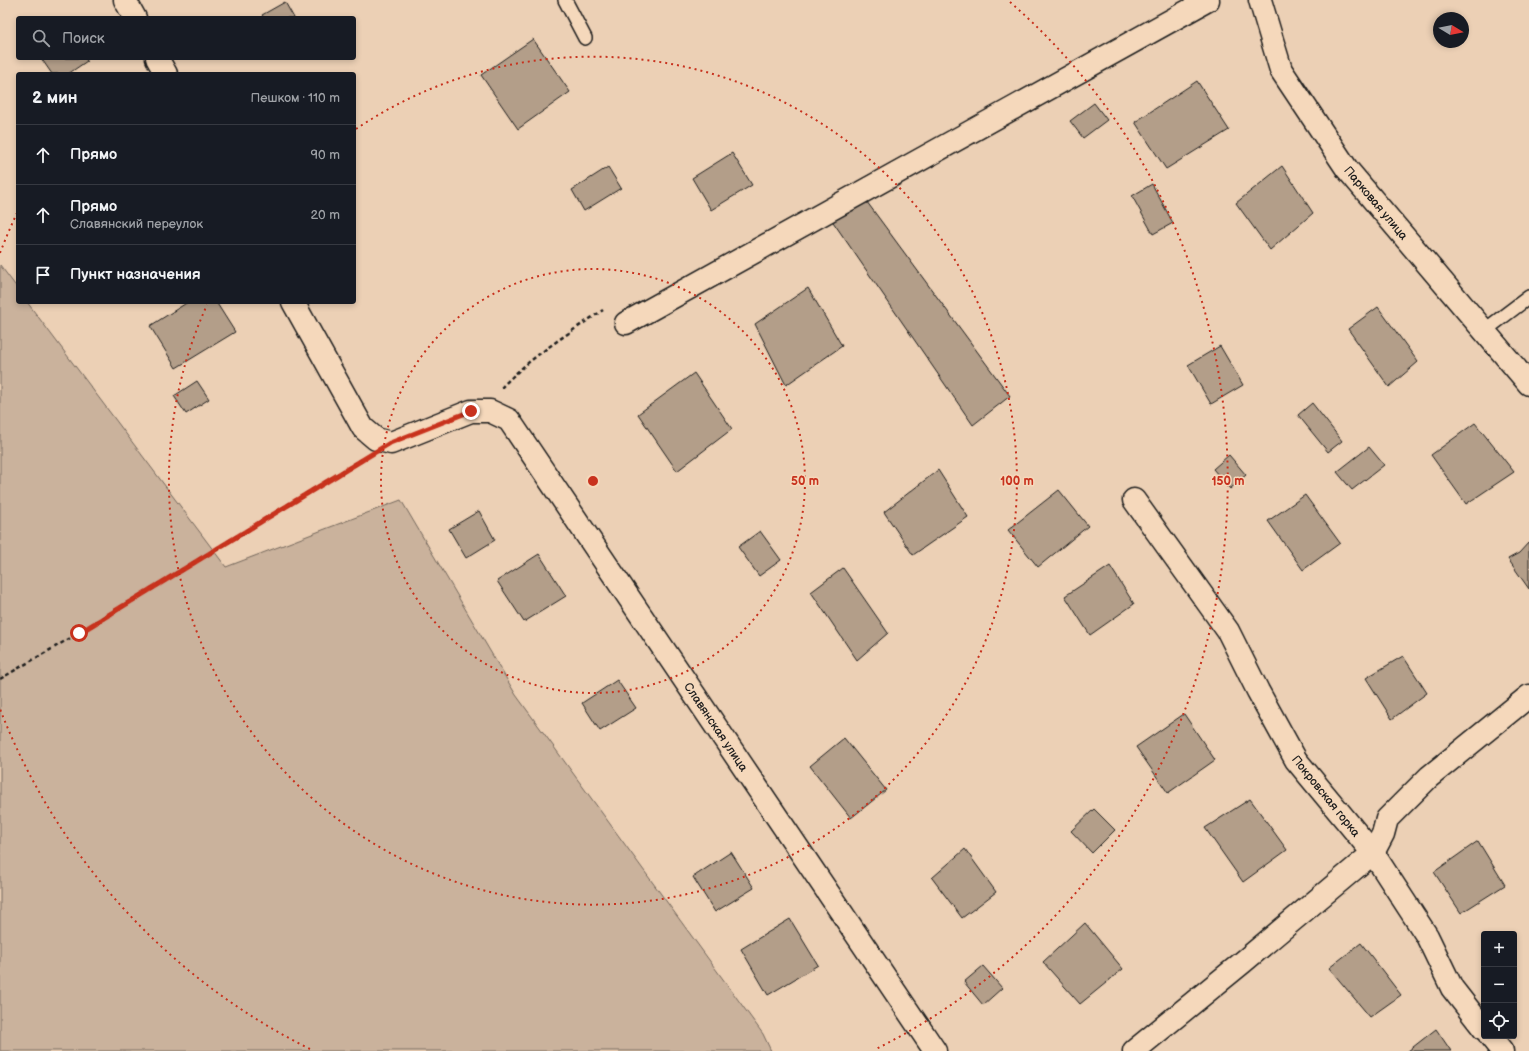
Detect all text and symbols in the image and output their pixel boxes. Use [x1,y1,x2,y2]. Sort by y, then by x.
north arrow [1433,12,1469,48]
search box [16,16,356,60]
icon: search [30,27,52,49]
text: Поиск [62,29,105,48]
text: 2 мин [32,88,78,108]
text: Пешком · 110 m [251,90,340,106]
icon: ahead [32,144,54,166]
text: Прямо [70,145,117,164]
text: 90 m [311,147,340,163]
street label: Парковая улица [1340,163,1411,243]
text: Прямо [70,197,117,216]
icon: ahead [32,204,54,226]
text: 20 m [310,207,340,223]
text: Славянский переулок [70,216,203,232]
icon: arrive [32,264,54,286]
text: Пункт назначения [70,265,201,284]
route end [462,402,480,420]
centre of rings [586,474,600,488]
text: 50 m [791,474,819,489]
text: 100 m [1000,474,1034,489]
text: 150 m [1212,474,1244,489]
route start [70,624,88,642]
street label: Славянская улица [680,680,751,775]
street label: Покровская горка [1288,752,1363,840]
map controls [1481,931,1517,1039]
button: + [1481,931,1517,967]
button: − [1481,967,1517,1003]
button: locate [1481,1003,1517,1039]

